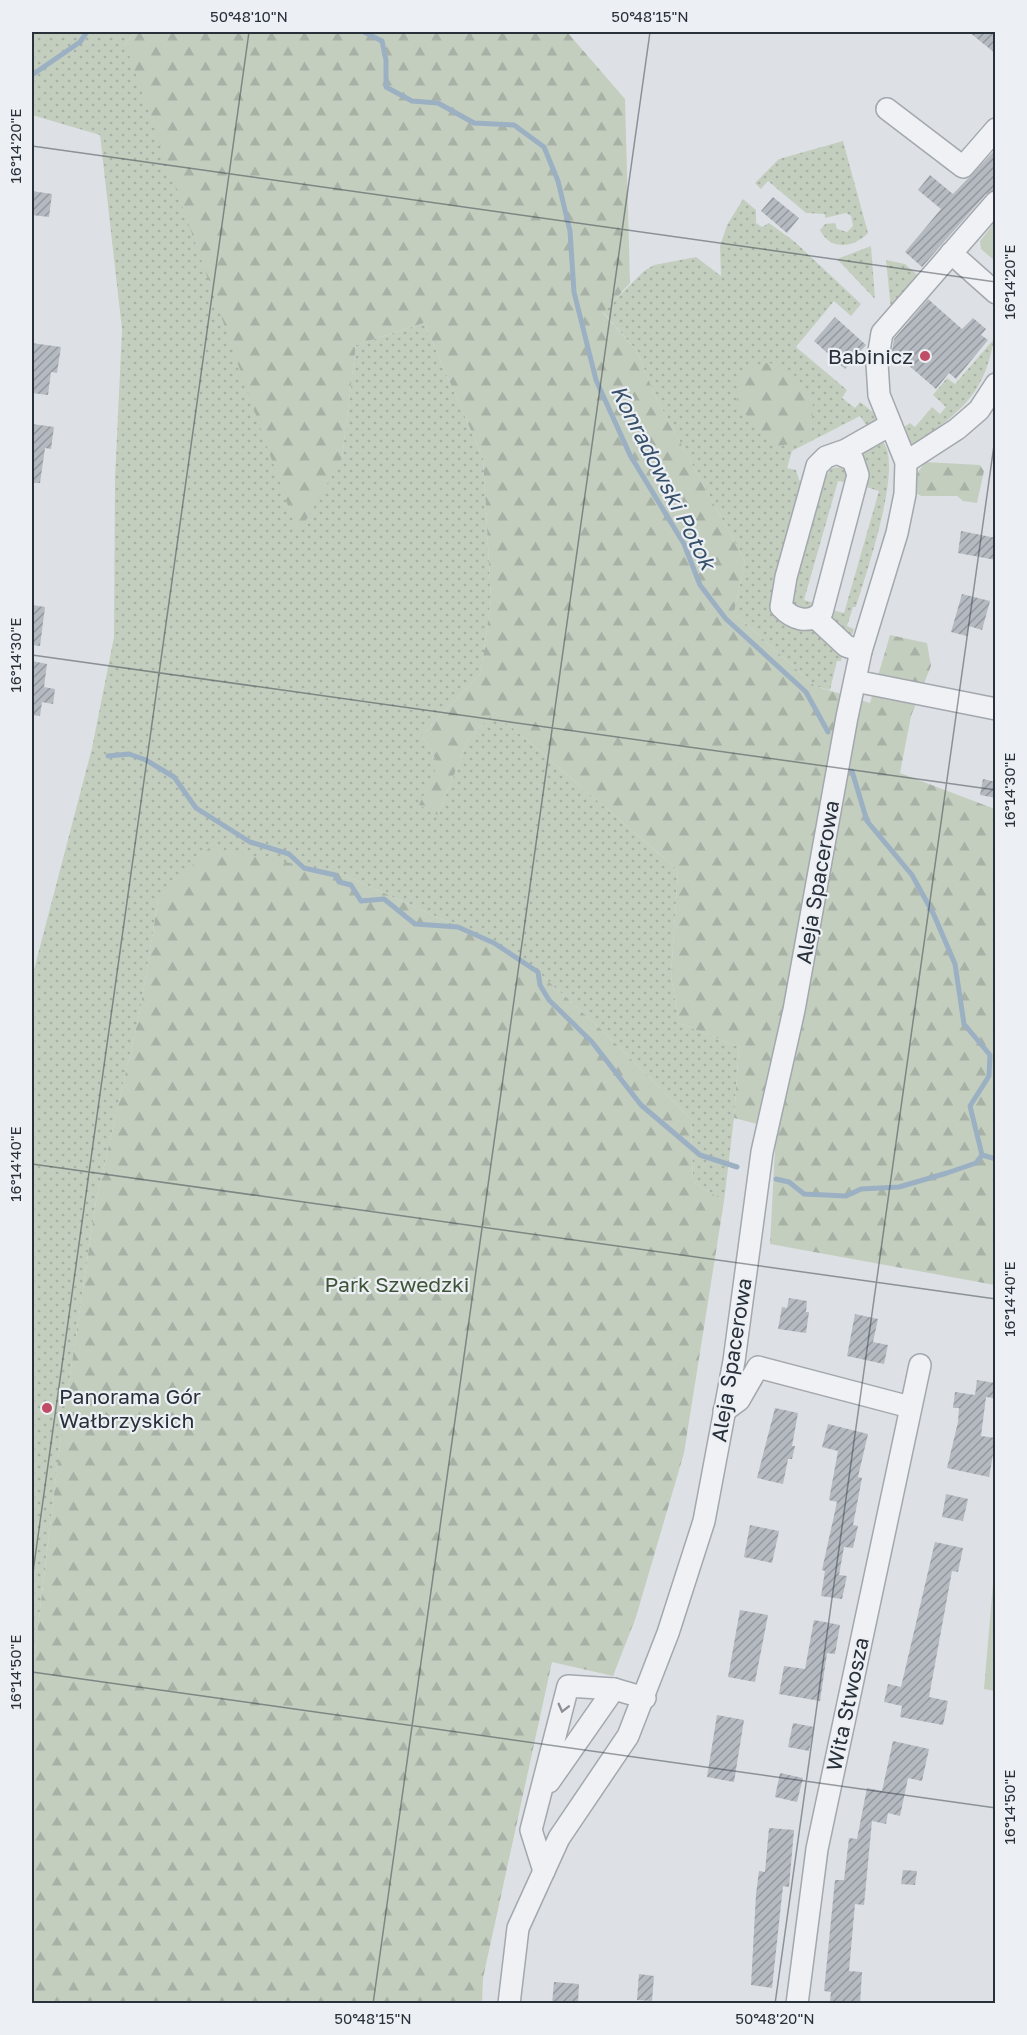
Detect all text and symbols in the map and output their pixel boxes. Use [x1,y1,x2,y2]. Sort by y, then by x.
text: 50°48'10"N [210,7,288,25]
text: 50°48'15"N [611,7,689,25]
text: 16°14'20"E [6,109,24,183]
text: 16°14'20"E [1000,245,1018,319]
place label: Babinicz [828,343,913,369]
marker: Babinicz [918,349,932,363]
water label: Konradowski Potok [606,380,723,576]
text: 16°14'30"E [6,617,24,693]
text: 16°14'30"E [1000,752,1018,828]
street label: Aleja Spacerowa [790,798,844,966]
text: 16°14'40"E [6,1126,24,1202]
text: 16°14'40"E [1000,1261,1018,1337]
park label: Park Szwedzki [325,1271,469,1297]
street label: Aleja Spacerowa [705,1276,757,1444]
place label: Panorama Gór Wałbrzyskich [59,1383,201,1433]
marker: Panorama Gór Wałbrzyskich [40,1401,54,1415]
text: 16°14'50"E [6,1635,24,1709]
street label: Wita Stwosza [820,1635,874,1773]
one-way arrow [557,1703,570,1713]
text: 16°14'50"E [1000,1770,1018,1844]
text: 50°48'15"N [334,2009,412,2027]
text: 50°48'20"N [735,2009,815,2027]

